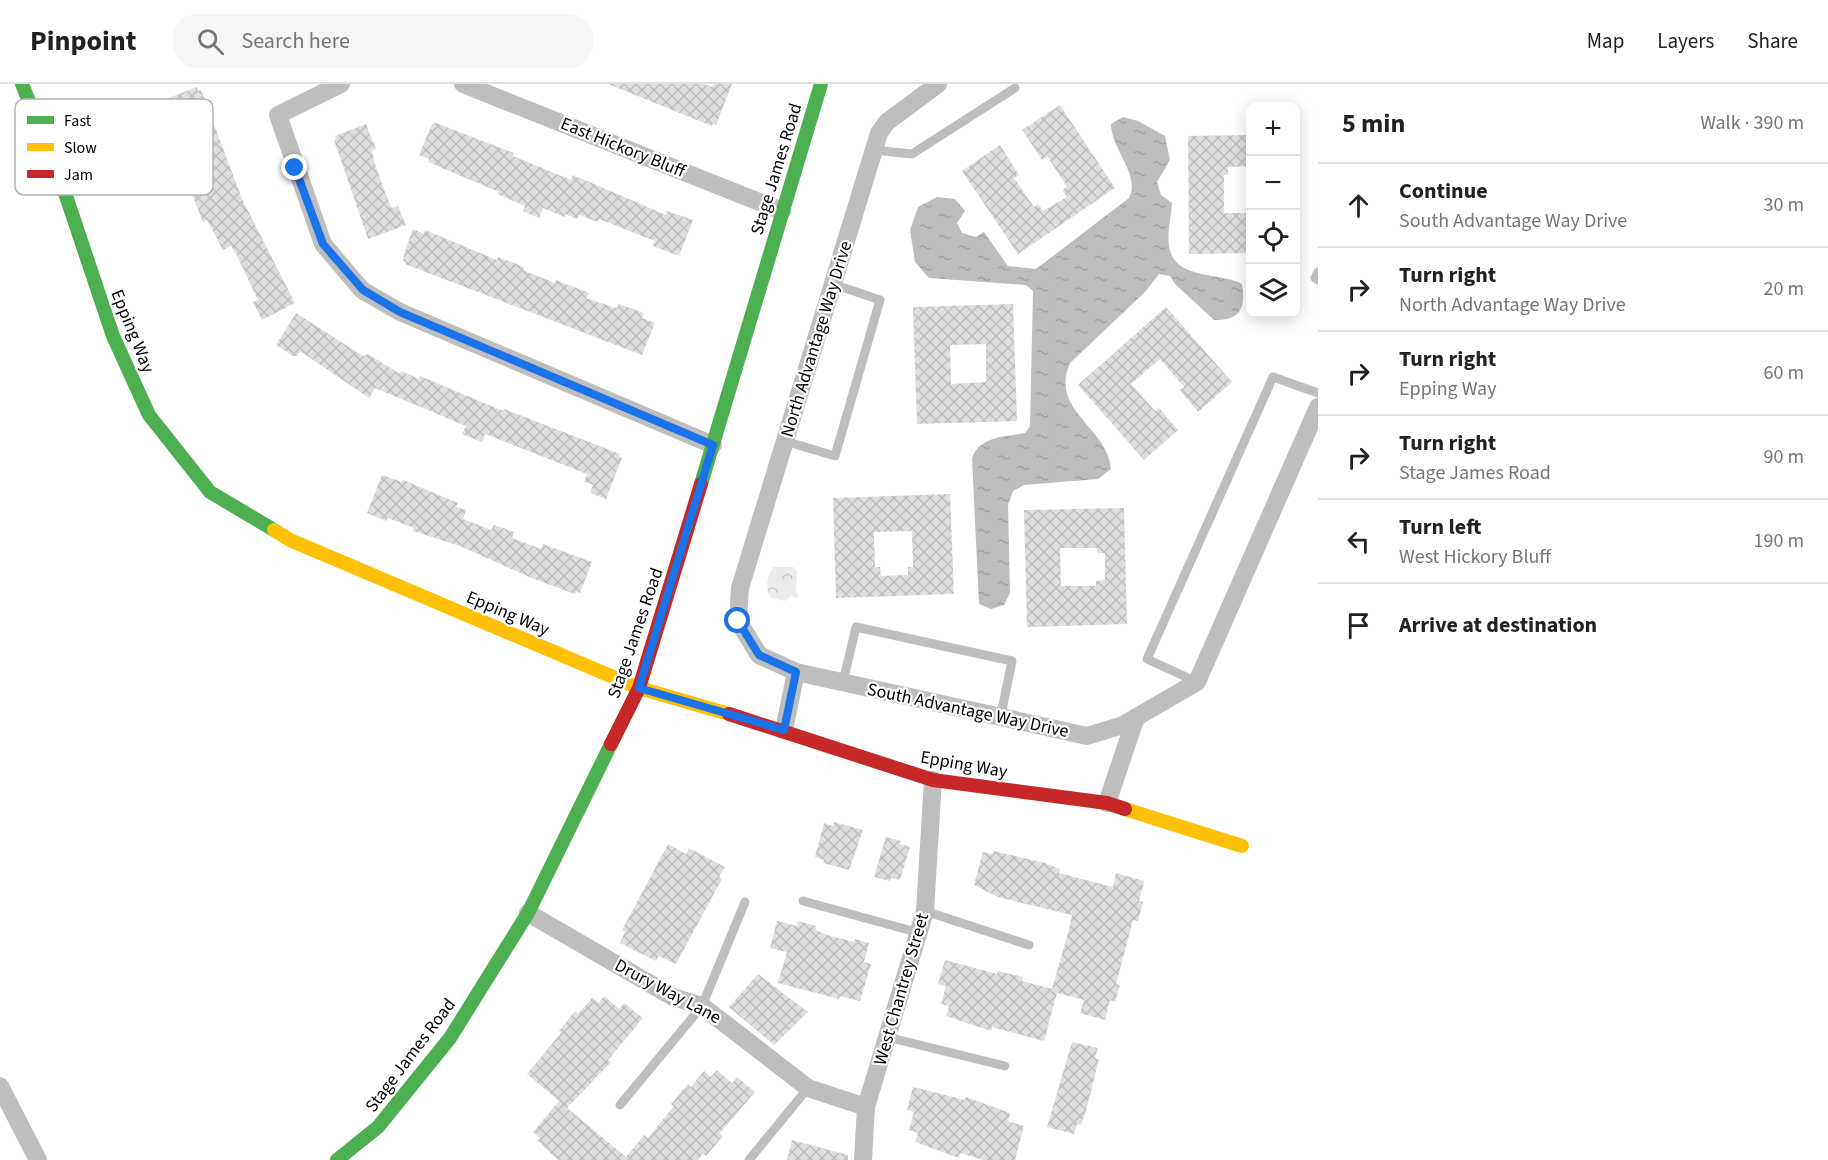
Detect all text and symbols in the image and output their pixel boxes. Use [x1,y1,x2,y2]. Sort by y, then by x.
search box [173,14,593,68]
text: Pinpoint [30,21,137,61]
icon: search [194,25,227,58]
text: Search here [242,25,350,57]
text: Map [1587,26,1624,56]
text: Layers [1657,26,1714,56]
text: Share [1747,26,1798,56]
legend [15,99,213,195]
street label: Stage James Road [745,100,808,238]
map controls [1246,102,1300,318]
button: + [1246,102,1300,156]
text: 5 min [1342,105,1405,142]
text: Walk · 390 m [1700,109,1804,137]
text: Fast [64,110,92,132]
street label: East Hickory Bluff [557,111,689,184]
text: Slow [64,137,97,159]
route end [281,154,307,180]
button: − [1246,156,1300,210]
text: Jam [64,164,93,186]
text: Continue [1399,175,1488,207]
icon: ahead [1342,189,1375,222]
text: 30 m [1764,191,1804,219]
text: South Advantage Way Drive [1399,207,1627,235]
button: locate [1246,210,1300,264]
street label: North Advantage Way Drive [775,238,858,440]
text: Turn right [1399,259,1496,291]
button: layers [1246,264,1300,318]
icon: right [1342,273,1375,306]
text: 20 m [1764,275,1804,303]
street label: Epping Way [105,286,161,377]
text: North Advantage Way Drive [1399,291,1626,319]
text: Turn right [1399,343,1496,375]
icon: right [1342,357,1375,390]
text: 60 m [1764,359,1804,387]
text: Epping Way [1399,375,1497,403]
text: Turn right [1399,427,1496,459]
icon: right [1342,441,1375,474]
text: 90 m [1764,443,1804,471]
text: Stage James Road [1399,459,1551,487]
text: Turn left [1399,511,1481,543]
icon: left [1342,525,1375,558]
text: 190 m [1754,527,1804,555]
text: West Hickory Bluff [1399,543,1551,571]
street label: Stage James Road [601,564,670,702]
street label: Epping Way [463,585,554,642]
route start [724,607,750,633]
icon: arrive [1342,609,1375,642]
text: Arrive at destination [1399,609,1597,641]
street label: South Advantage Way Drive [865,677,1071,744]
street label: Epping Way [919,745,1010,785]
street label: West Chantrey Street [868,910,935,1068]
street label: Drury Way Lane [610,953,725,1030]
street label: Stage James Road [359,993,461,1117]

